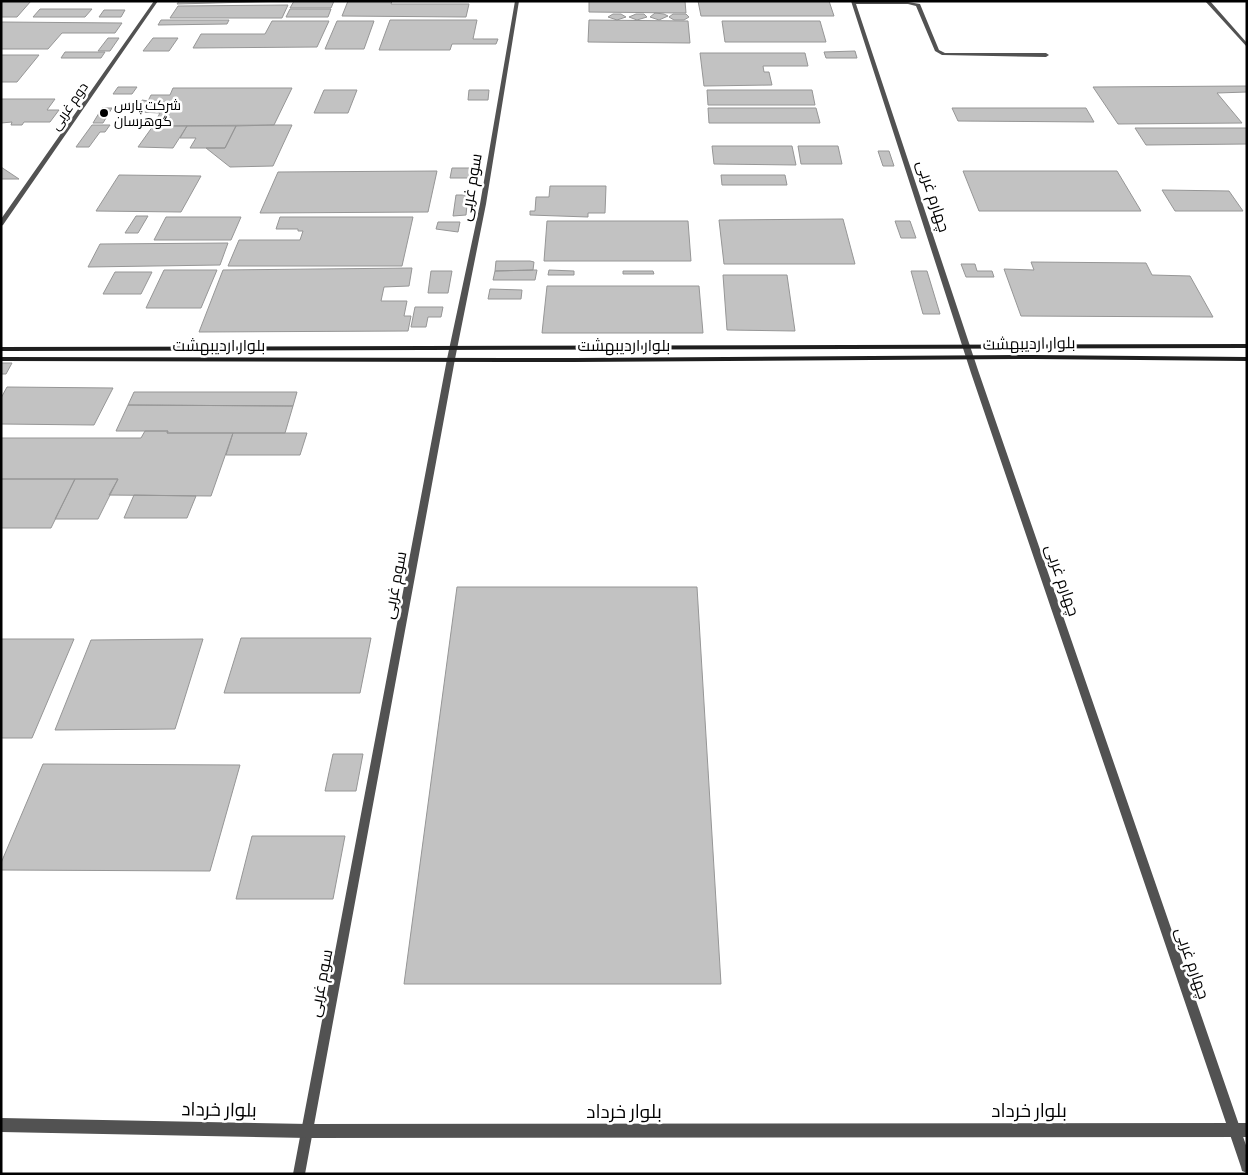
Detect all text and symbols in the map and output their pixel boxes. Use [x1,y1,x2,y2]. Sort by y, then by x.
street label: دوم غربی [46,78,93,134]
place label: شرکت پارس گوهرسان [114,96,181,129]
marker: شرکت پارس گوهرسان [98,107,110,119]
street label: سوم غربی [454,152,488,223]
street label: چهارم غربی [911,158,955,235]
street label: بلوار اردیبهشت [982,332,1076,355]
street label: بلوار اردیبهشت [173,335,265,356]
street label: بلوار اردیبهشت [578,335,670,356]
street label: چهارم غربی [1040,542,1085,619]
street label: سوم غربی [378,550,412,621]
street label: چهارم غربی [1170,925,1215,1002]
street label: سوم غربی [304,948,338,1019]
street label: بلوار خرداد [181,1096,257,1122]
street label: بلوار خرداد [991,1098,1067,1122]
street label: بلوار خرداد [586,1099,662,1123]

